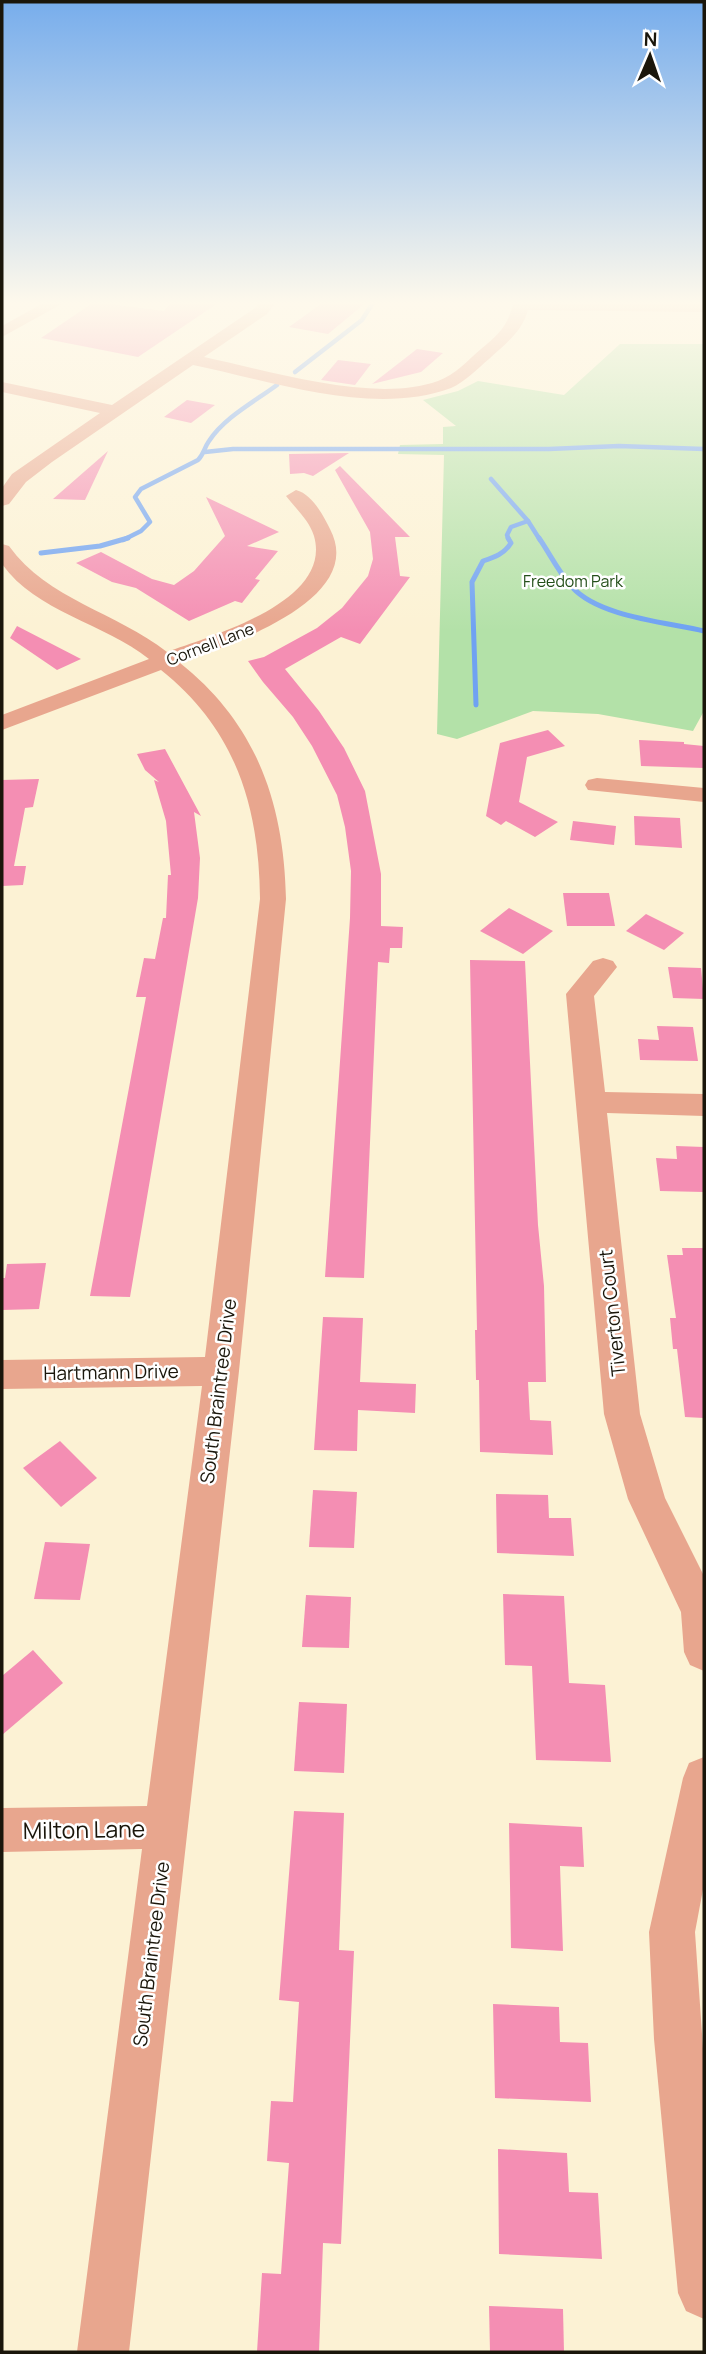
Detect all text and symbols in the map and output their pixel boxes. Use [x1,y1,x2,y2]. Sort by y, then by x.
north arrow [615,21,685,91]
text: N [643,26,658,52]
park label: Freedom Park [523,570,624,592]
street label: Cornell Lane [163,617,257,671]
street label: Tiverton Court [592,1248,632,1378]
street label: South Braintree Drive [194,1297,242,1485]
street label: Hartmann Drive [43,1358,179,1386]
street label: Milton Lane [23,1812,145,1846]
street label: South Braintree Drive [127,1860,175,2048]

